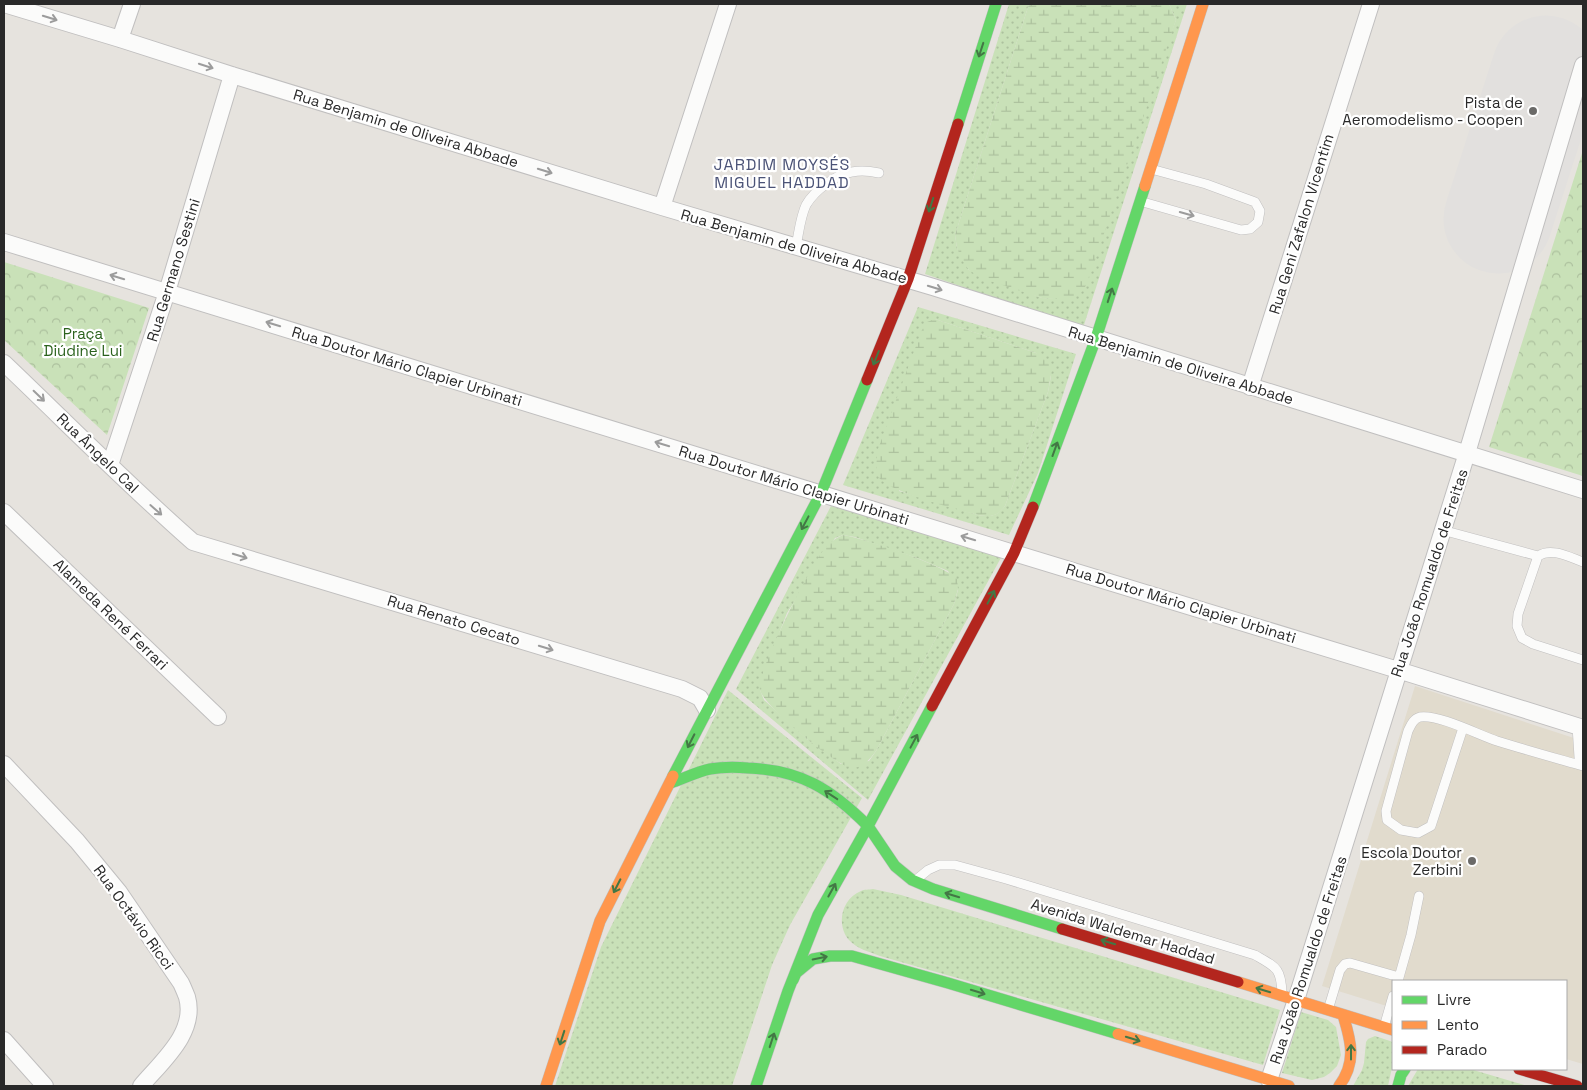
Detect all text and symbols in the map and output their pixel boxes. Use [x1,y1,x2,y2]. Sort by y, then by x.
one-way arrow [42,14,58,24]
one-way arrow [976,42,985,58]
one-way arrow [197,62,213,72]
street label: Rua Benjamin de Oliveira Abbade [291,85,521,171]
place label: Pista de Aeromodelismo - Coopen [1342,93,1523,129]
marker: Pista de Aeromodelismo - Coopen [1527,105,1539,117]
street label: Rua Geni Zafalon Vicentim [1264,132,1338,316]
district label: JARDIM MOYSÉS MIGUEL HADDAD [714,154,850,193]
one-way arrow [537,167,552,176]
street label: Rua Germano Sestini [142,196,204,344]
one-way arrow [926,197,936,213]
street label: Rua Benjamin de Oliveira Abbade [679,205,909,287]
one-way arrow [1178,210,1194,220]
one-way arrow [110,271,126,281]
one-way arrow [927,283,943,293]
one-way arrow [1106,288,1115,304]
one-way arrow [265,319,281,329]
street label: Rua Doutor Mário Clapier Urbinati [290,322,524,410]
street label: Rua Benjamin de Oliveira Abbade [1066,322,1296,408]
park label: Praça Diúdine Lui [43,324,123,360]
one-way arrow [871,349,880,365]
one-way arrow [33,390,45,402]
street label: Rua Ângelo Cal [53,409,143,497]
one-way arrow [654,439,670,449]
street label: Rua Doutor Mário Clapier Urbinati [677,441,911,529]
one-way arrow [1051,441,1060,457]
street label: Rua João Romualdo de Freitas [1386,466,1472,680]
one-way arrow [149,504,162,515]
one-way arrow [800,515,809,530]
one-way arrow [960,533,976,543]
one-way arrow [231,552,247,562]
street label: Alameda René Ferrari [50,554,172,674]
street label: Rua Doutor Mário Clapier Urbinati [1064,559,1298,647]
street label: Rua Renato Cecato [385,591,523,649]
one-way arrow [986,591,996,605]
one-way arrow [538,643,554,653]
one-way arrow [909,733,919,748]
one-way arrow [686,734,696,749]
one-way arrow [824,790,838,800]
place label: Escola Doutor Zerbini [1361,843,1462,879]
street label: Rua João Romualdo de Freitas [1265,853,1351,1067]
marker: Escola Doutor Zerbini [1466,855,1478,867]
street label: Rua Octávio Ricci [90,861,178,973]
one-way arrow [612,878,621,893]
one-way arrow [828,883,838,897]
one-way arrow [945,889,961,899]
street label: Avenida Waldemar Haddad [1029,894,1217,968]
one-way arrow [1100,937,1116,947]
one-way arrow [812,953,828,962]
legend [1392,980,1567,1070]
one-way arrow [1255,985,1271,995]
one-way arrow [969,987,985,997]
text: Livre [1437,990,1471,1009]
text: Lento [1437,1015,1479,1034]
one-way arrow [556,1030,566,1046]
one-way arrow [768,1033,777,1048]
one-way arrow [1125,1034,1141,1044]
text: Parado [1437,1040,1487,1059]
one-way arrow [1346,1044,1356,1060]

